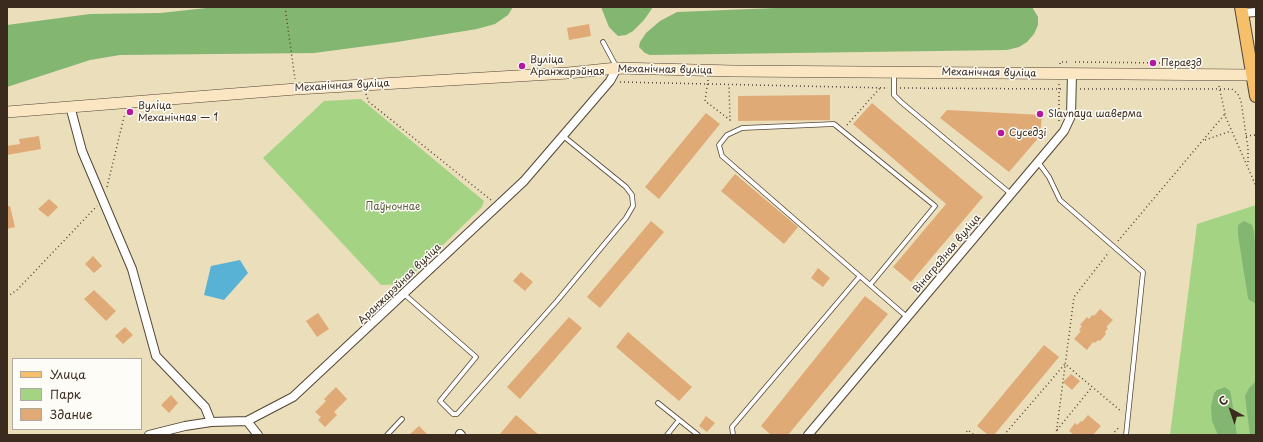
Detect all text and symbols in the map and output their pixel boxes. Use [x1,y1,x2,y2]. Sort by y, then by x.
place label: Вуліца Аранжарэйная [530,54,605,78]
place label: Пераезд [1161,57,1202,69]
marker: Пераезд [1148,58,1158,68]
marker: Вуліца Аранжарэйная [517,61,527,71]
street label: Механічная вуліца [617,63,713,77]
street label: Механічная вуліца [941,66,1037,80]
street label: Механічная вуліца [294,78,390,94]
place label: Вуліца Механічная — 1 [138,100,218,124]
marker: Вуліца Механічная — 1 [125,107,135,117]
place label: Slavnaya шаверма [1048,108,1142,120]
marker: Slavnaya шаверма [1035,109,1045,119]
place label: Суседзі [1009,127,1046,139]
marker: Суседзі [996,128,1006,138]
park label: Паўночнае [366,201,420,213]
street label: Вінаградная вуліца [911,212,983,296]
street label: Аранжарэйная вуліца [356,241,444,327]
legend [12,358,142,430]
text: Улица [50,365,86,383]
text: Парк [50,385,81,403]
north arrow [1211,390,1251,430]
text: С [1214,391,1232,410]
text: Здание [50,405,92,423]

